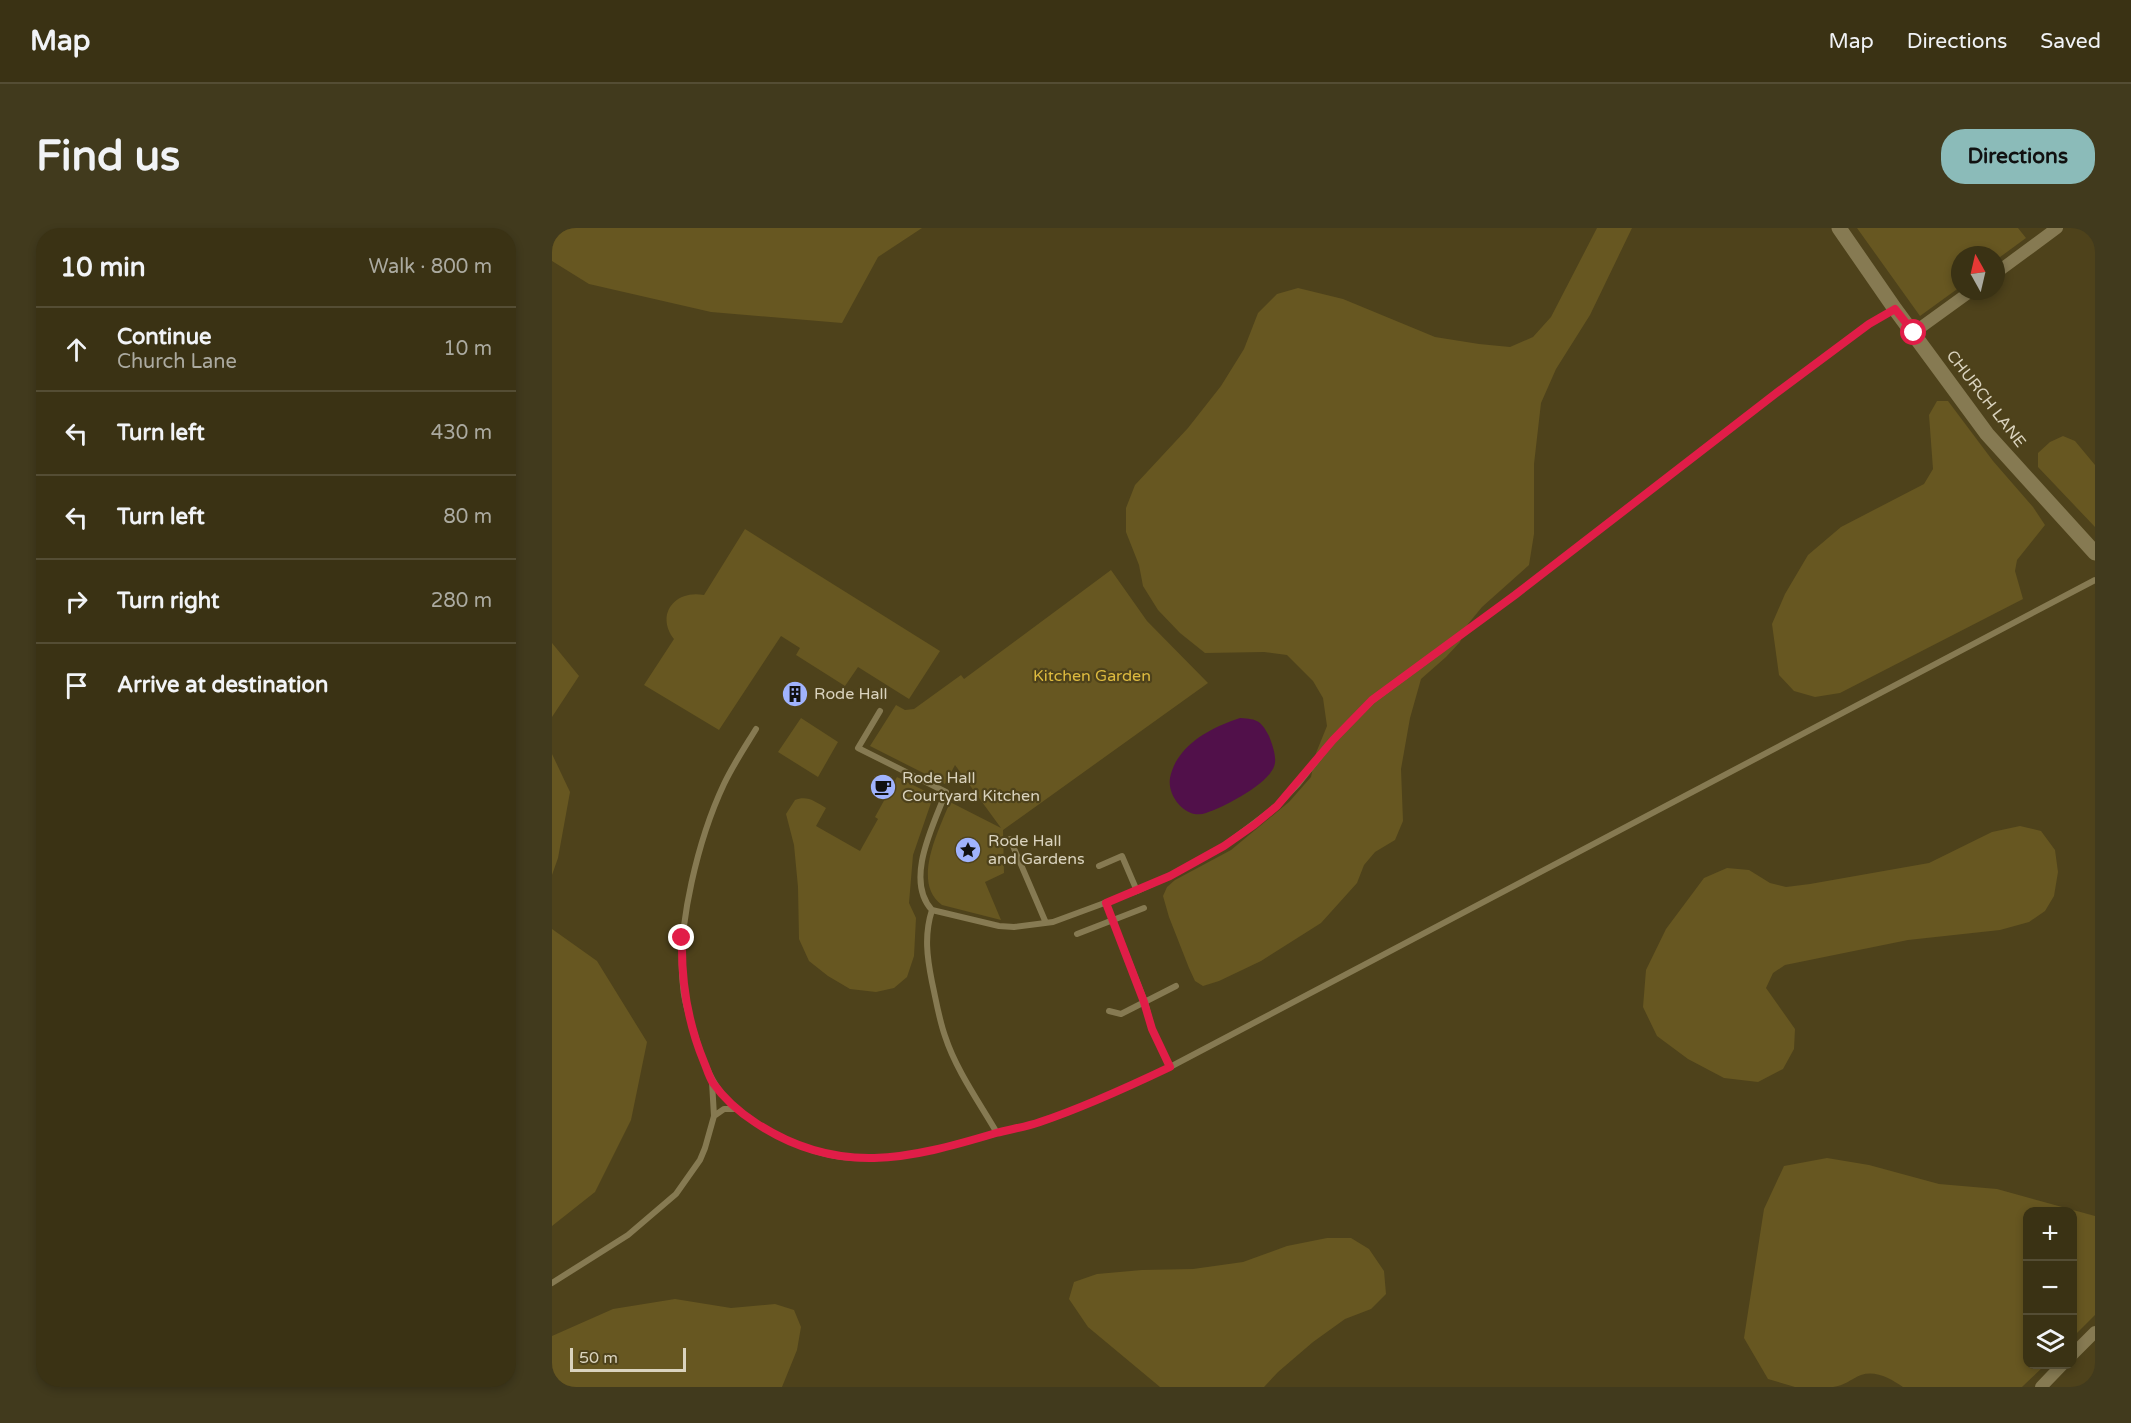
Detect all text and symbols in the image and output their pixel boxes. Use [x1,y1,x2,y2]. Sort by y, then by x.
text: Map [30,24,90,58]
text: Map [1828,29,1874,54]
text: Directions [1907,29,2007,54]
text: Saved [2040,29,2101,54]
button: Directions [1941,129,2095,184]
text: Find us [36,131,180,182]
north arrow [1951,246,2005,300]
text: 10 min [60,252,146,283]
text: Walk · 800 m [369,255,492,279]
route start [1900,319,1926,345]
text: Continue [117,324,212,350]
icon: ahead [60,333,93,366]
text: 10 m [443,337,492,361]
street label: CHURCH LANE [1942,346,2030,452]
text: Church Lane [117,350,237,374]
icon: left [60,417,93,450]
text: Turn left [117,420,205,446]
text: 430 m [431,421,492,445]
icon: left [60,501,93,534]
text: Turn left [117,504,205,530]
text: 80 m [443,505,492,529]
icon: right [60,585,93,618]
text: Turn right [117,588,219,614]
text: 280 m [431,589,492,613]
park label: Kitchen Garden [1033,666,1151,686]
icon: arrive [60,669,93,702]
text: Arrive at destination [117,672,328,698]
building icon: Rode Hall [780,679,810,709]
place label: Rode Hall [814,684,887,704]
place label: Rode Hall Courtyard Kitchen [902,768,1040,806]
cafe icon: Rode Hall Courtyard Kitchen [868,772,898,802]
place label: Rode Hall and Gardens [988,831,1085,869]
place icon: Rode Hall and Gardens [953,835,983,865]
route end [668,924,694,950]
map controls [2023,1207,2077,1369]
button: + [2023,1207,2077,1261]
button: − [2023,1261,2077,1315]
button: layers [2023,1315,2077,1369]
scale bar [570,1345,686,1372]
text: 50 m [579,1348,618,1368]

